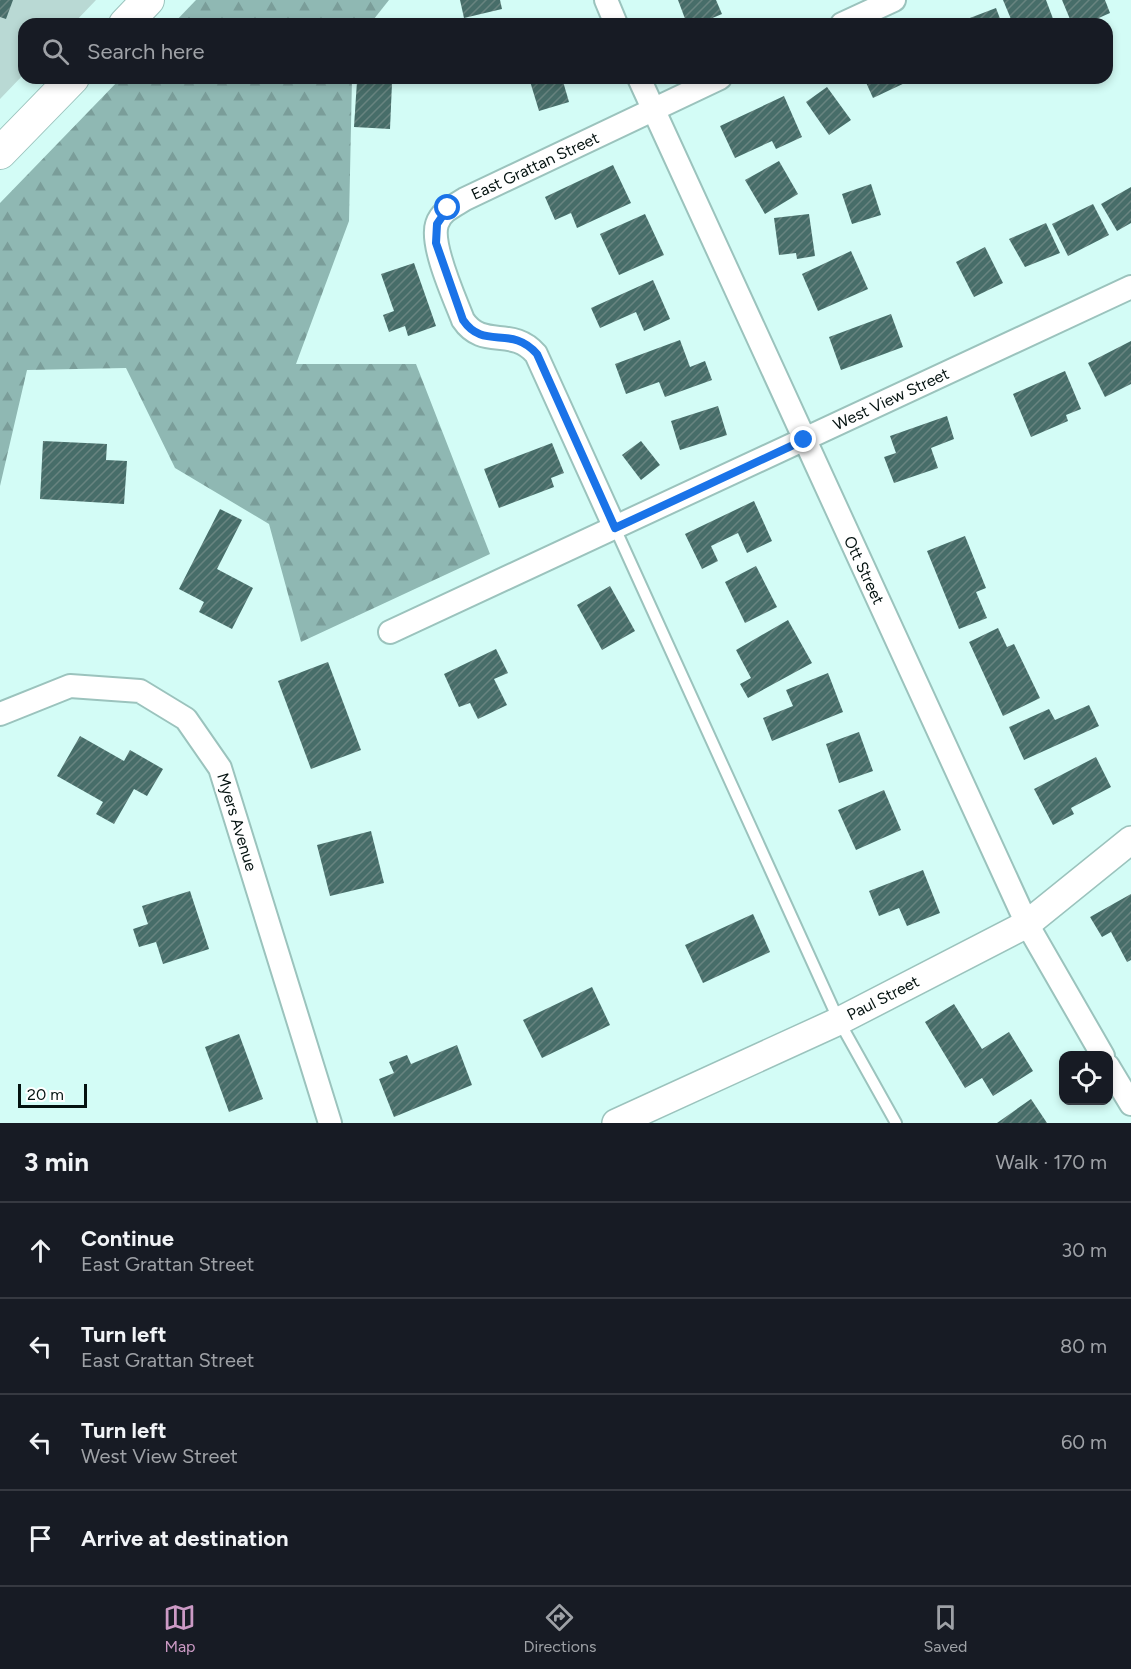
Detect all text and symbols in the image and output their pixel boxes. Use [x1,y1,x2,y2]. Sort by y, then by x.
search box [18,18,1113,84]
icon: search [39,35,72,68]
text: Search here [87,38,205,65]
street label: East Grattan Street [468,128,602,204]
route start [434,194,460,220]
street label: West View Street [830,364,952,434]
route end [790,426,816,452]
street label: Ott Street [840,533,888,607]
street label: Myers Avenue [213,771,261,874]
street label: Paul Street [844,972,922,1024]
map controls [1059,1051,1113,1105]
button: locate [1059,1051,1113,1105]
scale bar [18,1081,87,1108]
text: 20 m [27,1085,64,1104]
text: 3 min [24,1146,89,1178]
text: Walk · 170 m [996,1150,1107,1174]
text: Continue [81,1225,174,1252]
icon: ahead [24,1234,57,1267]
text: 30 m [1061,1238,1107,1262]
text: East Grattan Street [81,1252,254,1276]
text: Turn left [81,1321,167,1348]
icon: left [24,1330,57,1363]
text: 80 m [1060,1334,1107,1358]
text: East Grattan Street [81,1348,254,1372]
text: Turn left [81,1417,167,1444]
icon: left [24,1426,57,1459]
text: 60 m [1061,1430,1107,1454]
text: West View Street [81,1444,238,1468]
icon: arrive [24,1522,57,1555]
text: Arrive at destination [81,1525,289,1552]
tab: Map [163,1601,196,1656]
tab: Directions [523,1601,596,1656]
tab: Saved [923,1601,968,1656]

